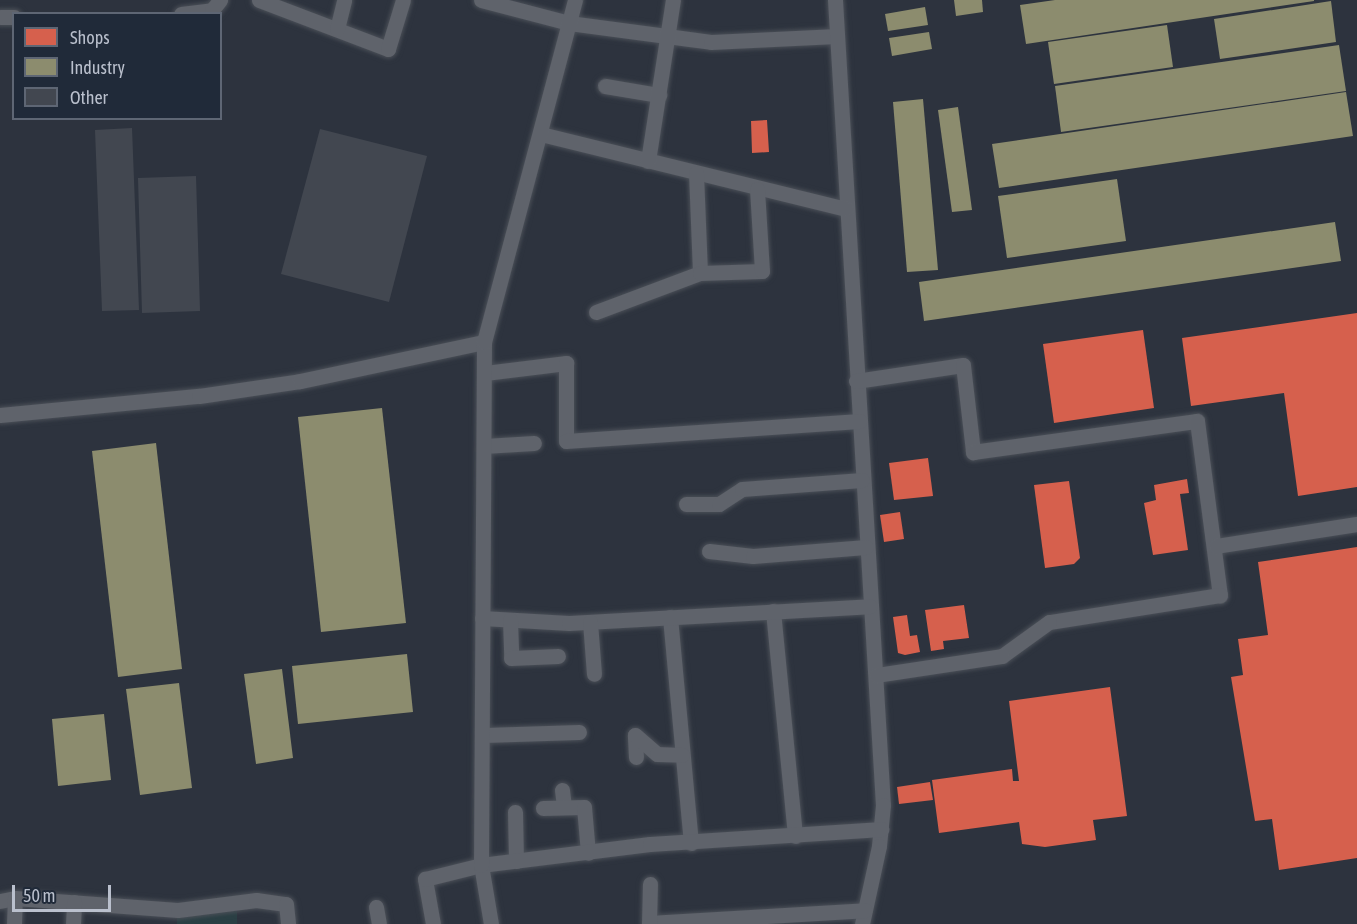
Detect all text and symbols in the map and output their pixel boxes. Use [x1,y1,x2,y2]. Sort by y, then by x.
legend [12,12,222,120]
text: Shops [70,27,110,48]
text: Industry [70,57,125,78]
text: Other [70,87,108,108]
scale bar [15,873,114,911]
text: 50 m [23,885,55,906]

